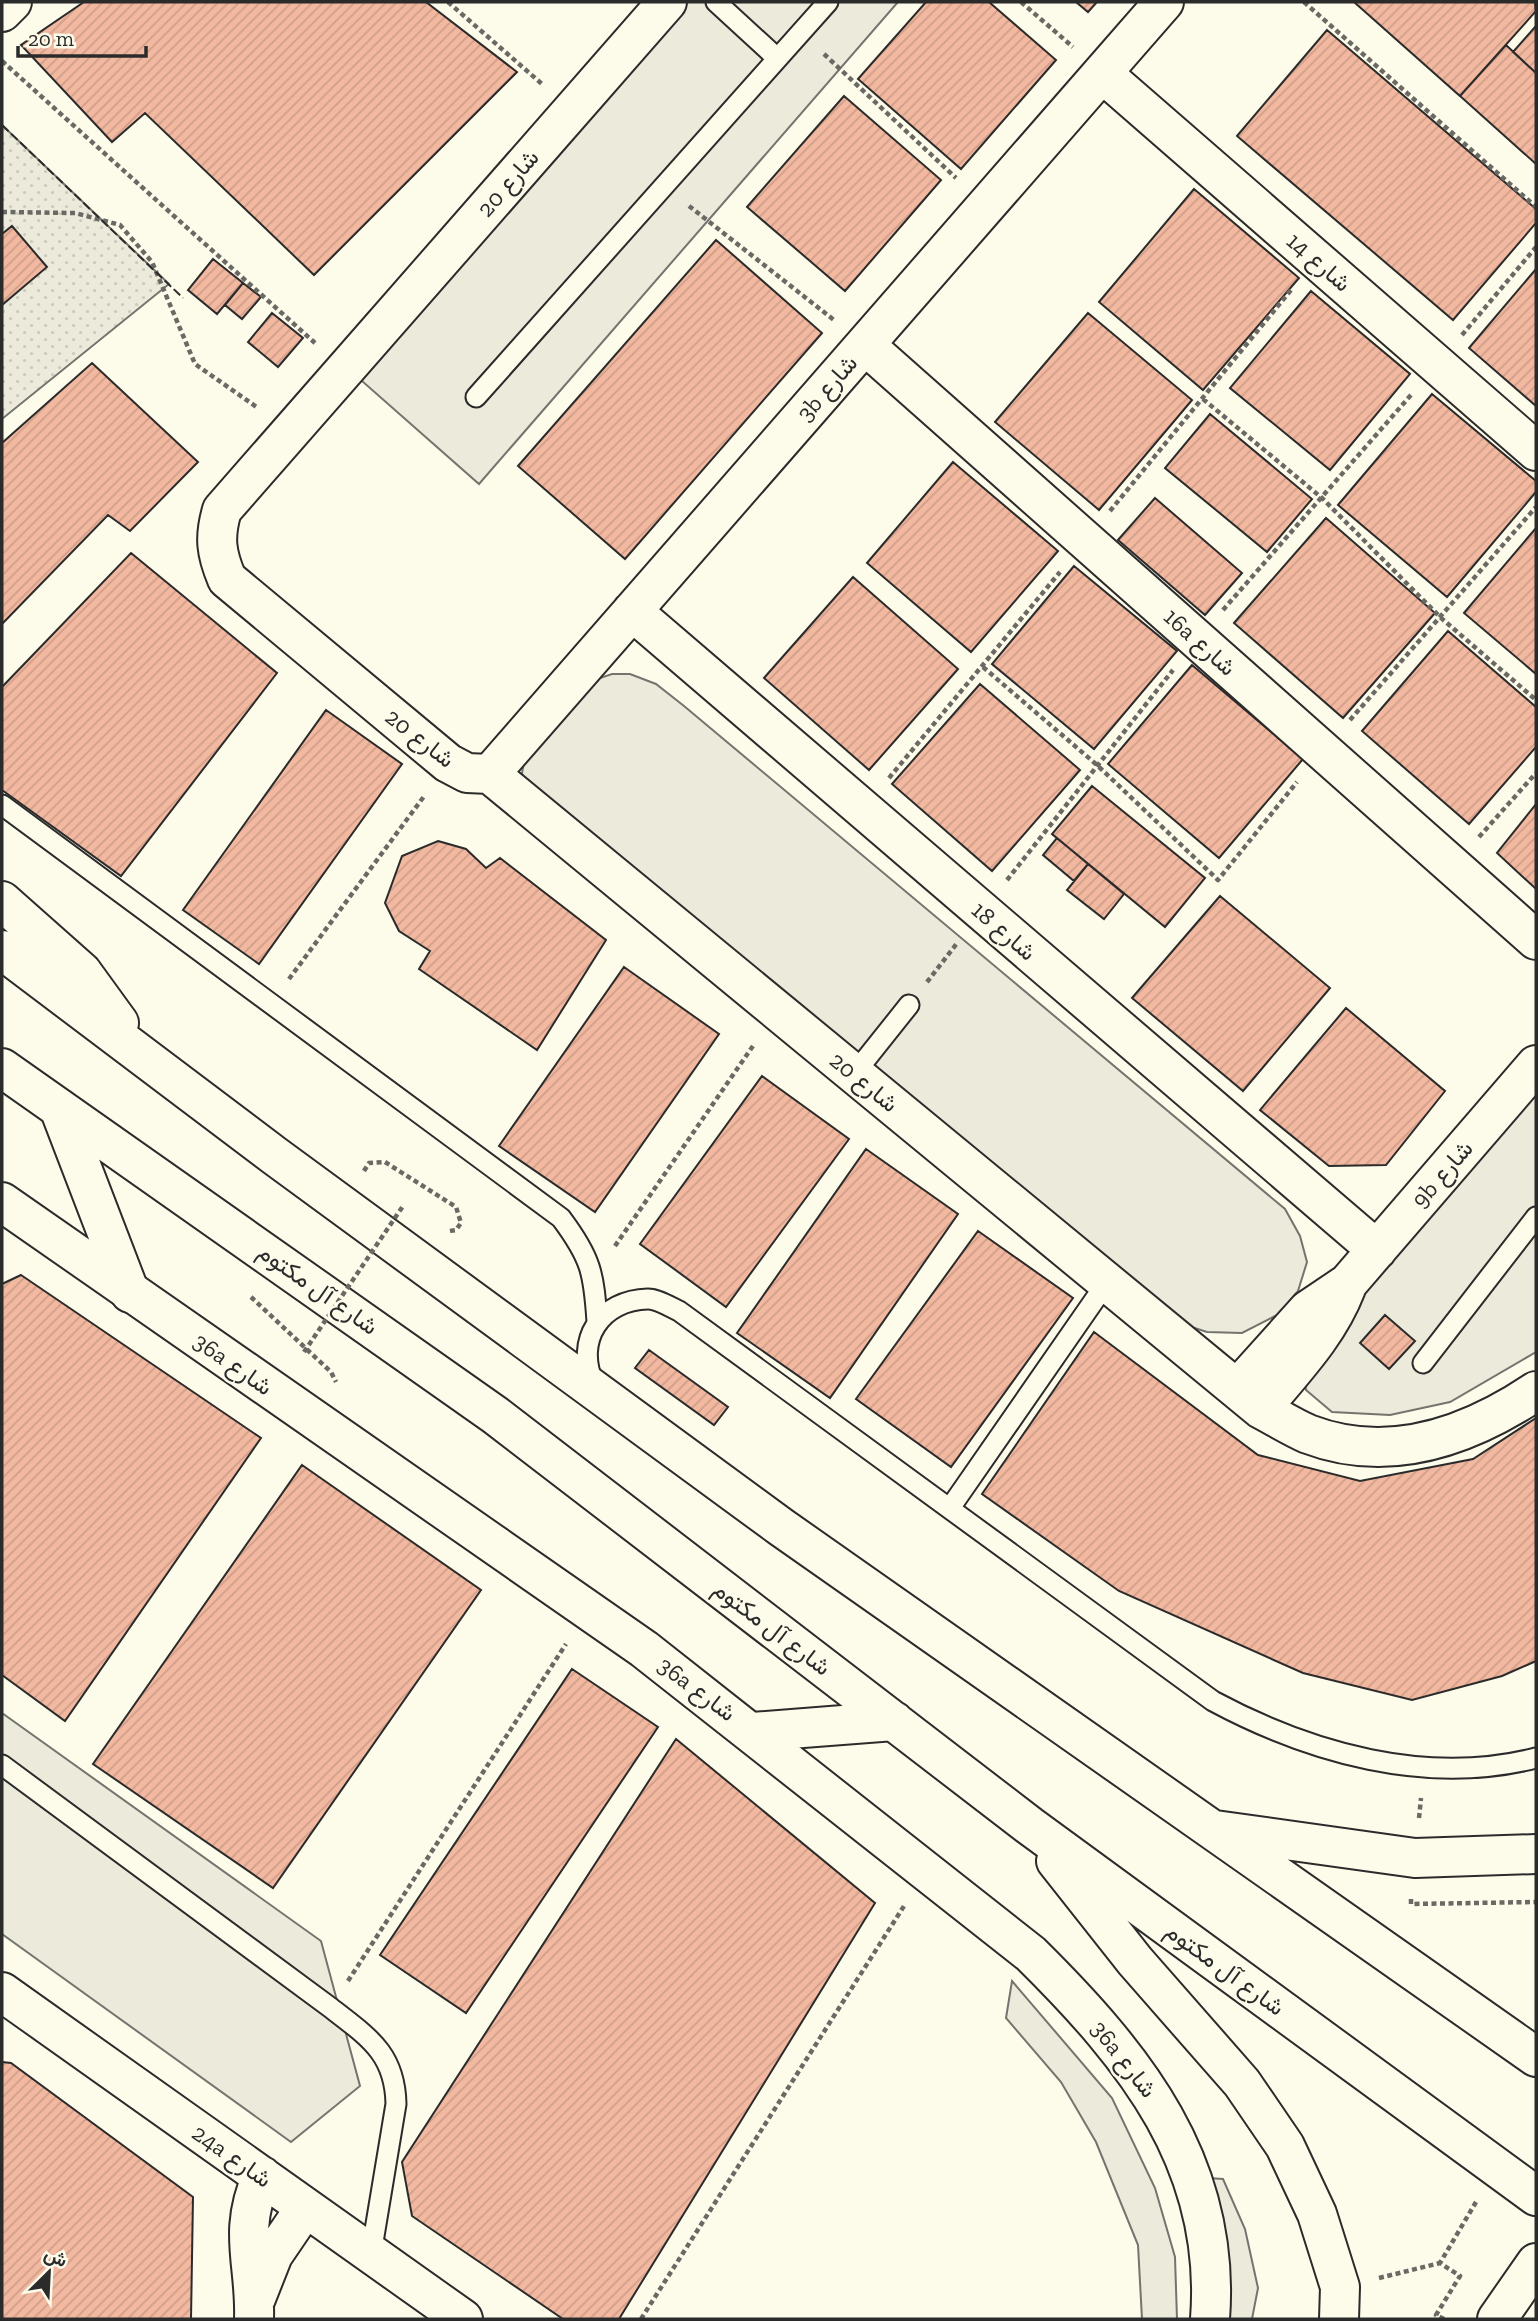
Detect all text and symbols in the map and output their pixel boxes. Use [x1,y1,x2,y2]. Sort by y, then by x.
scale bar [18,14,145,58]
text: 20 m [28,26,74,51]
street label: شارع 20 [470,143,546,224]
street label: شارع 14 [1280,226,1357,299]
street label: 3b شارع [790,349,865,428]
street label: 16a شارع [1157,602,1242,683]
street label: شارع 20 [379,702,461,775]
street label: شارع 18 [965,895,1042,968]
street label: شارع 20 [823,1045,904,1120]
street label: 9b شارع [1405,1134,1480,1214]
street label: شارع آل مكتوم [251,1236,384,1342]
street label: 36a شارع [187,1326,278,1403]
street label: شارع آل مكتوم [706,1574,837,1683]
street label: 36a شارع [652,1650,742,1729]
street label: شارع آل مكتوم [1159,1916,1291,2023]
street label: 36a شارع [1084,2014,1163,2104]
street label: 24a شارع [186,2118,278,2195]
north arrow [14,2237,84,2307]
text: ش [41,2242,71,2272]

